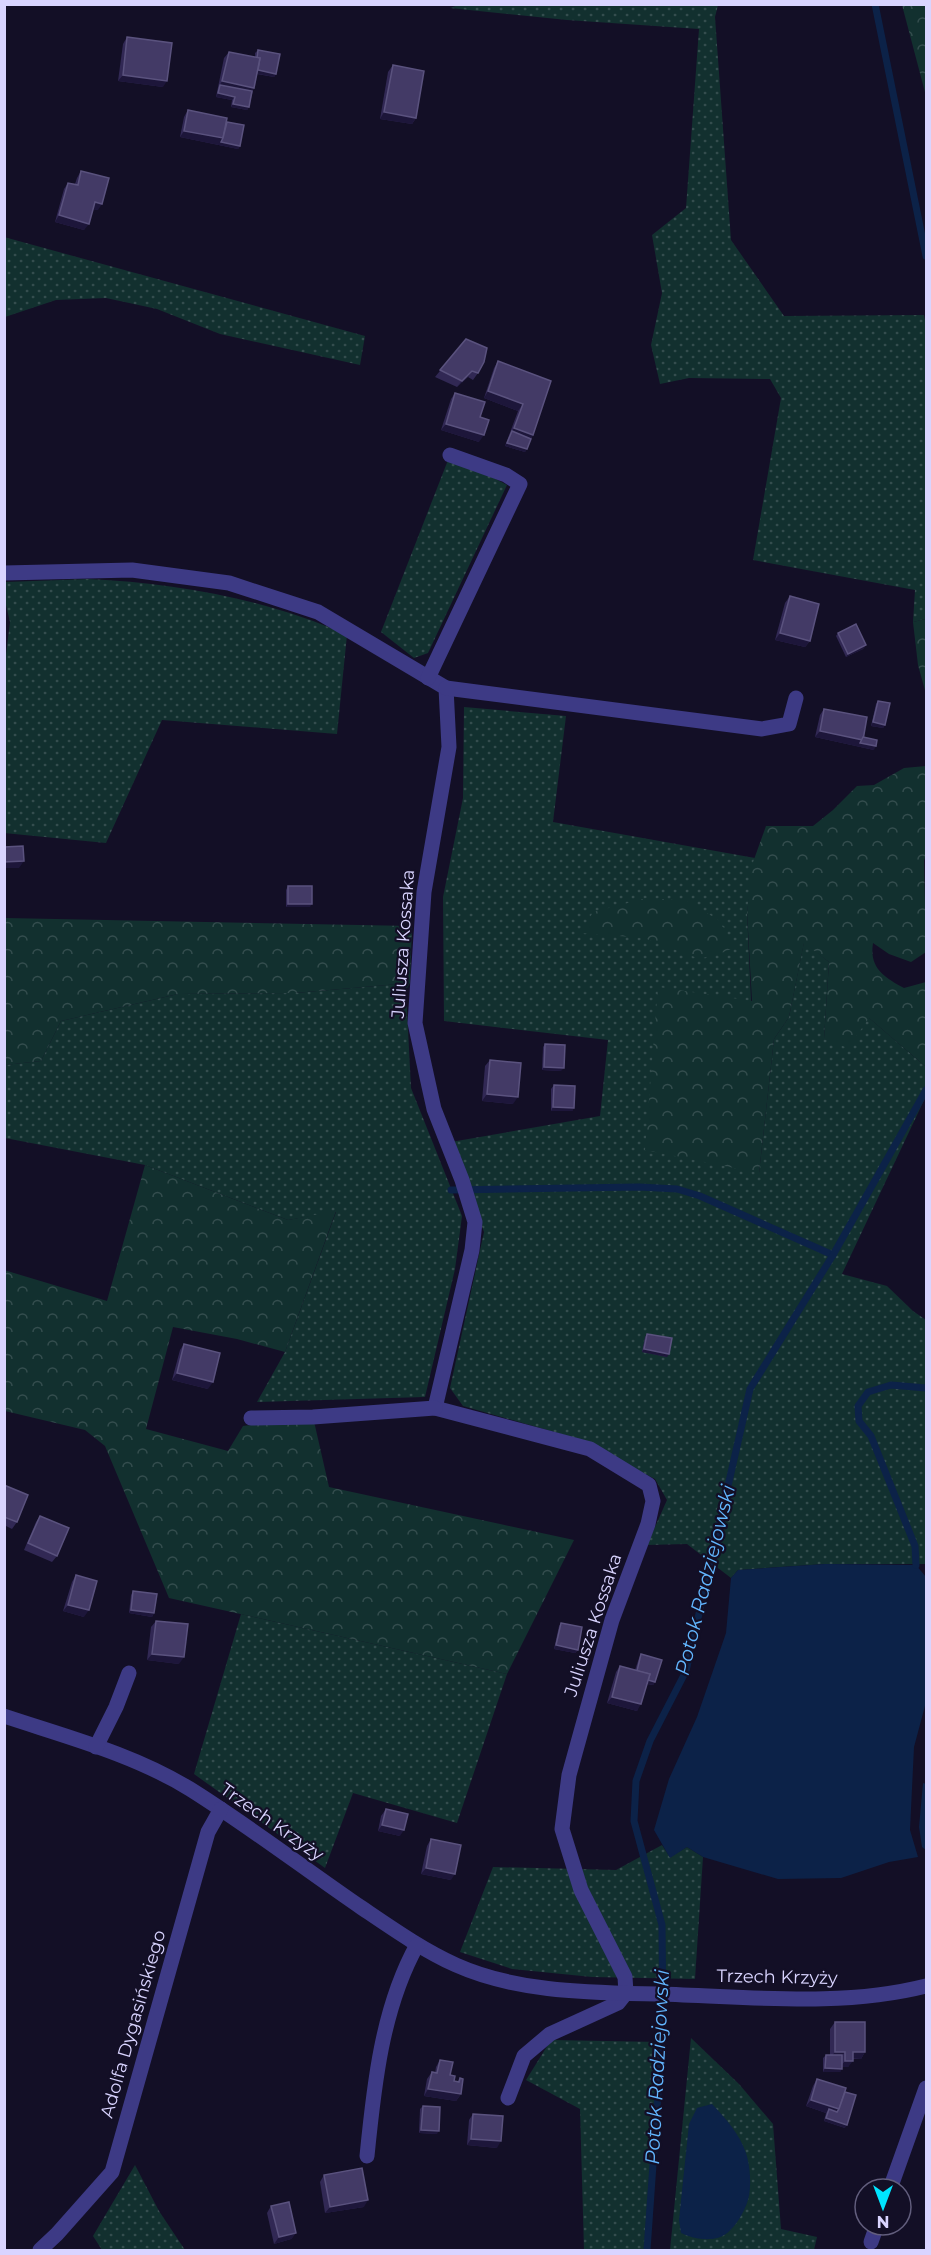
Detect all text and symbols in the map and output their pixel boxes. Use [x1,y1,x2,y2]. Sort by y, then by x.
street label: Juliusza Kossaka [387,869,419,1020]
water label: Potok Radziejowski [670,1482,740,1678]
street label: Juliusza Kossaka [559,1551,627,1700]
street label: Trzech Krzyży [216,1778,328,1866]
street label: Adolfa Dygasińskiego [96,1928,170,2120]
street label: Trzech Krzyży [716,1965,838,1989]
water label: Potok Radziejowski [640,1968,674,2165]
north arrow [853,2177,913,2237]
text: N [877,2212,889,2231]

